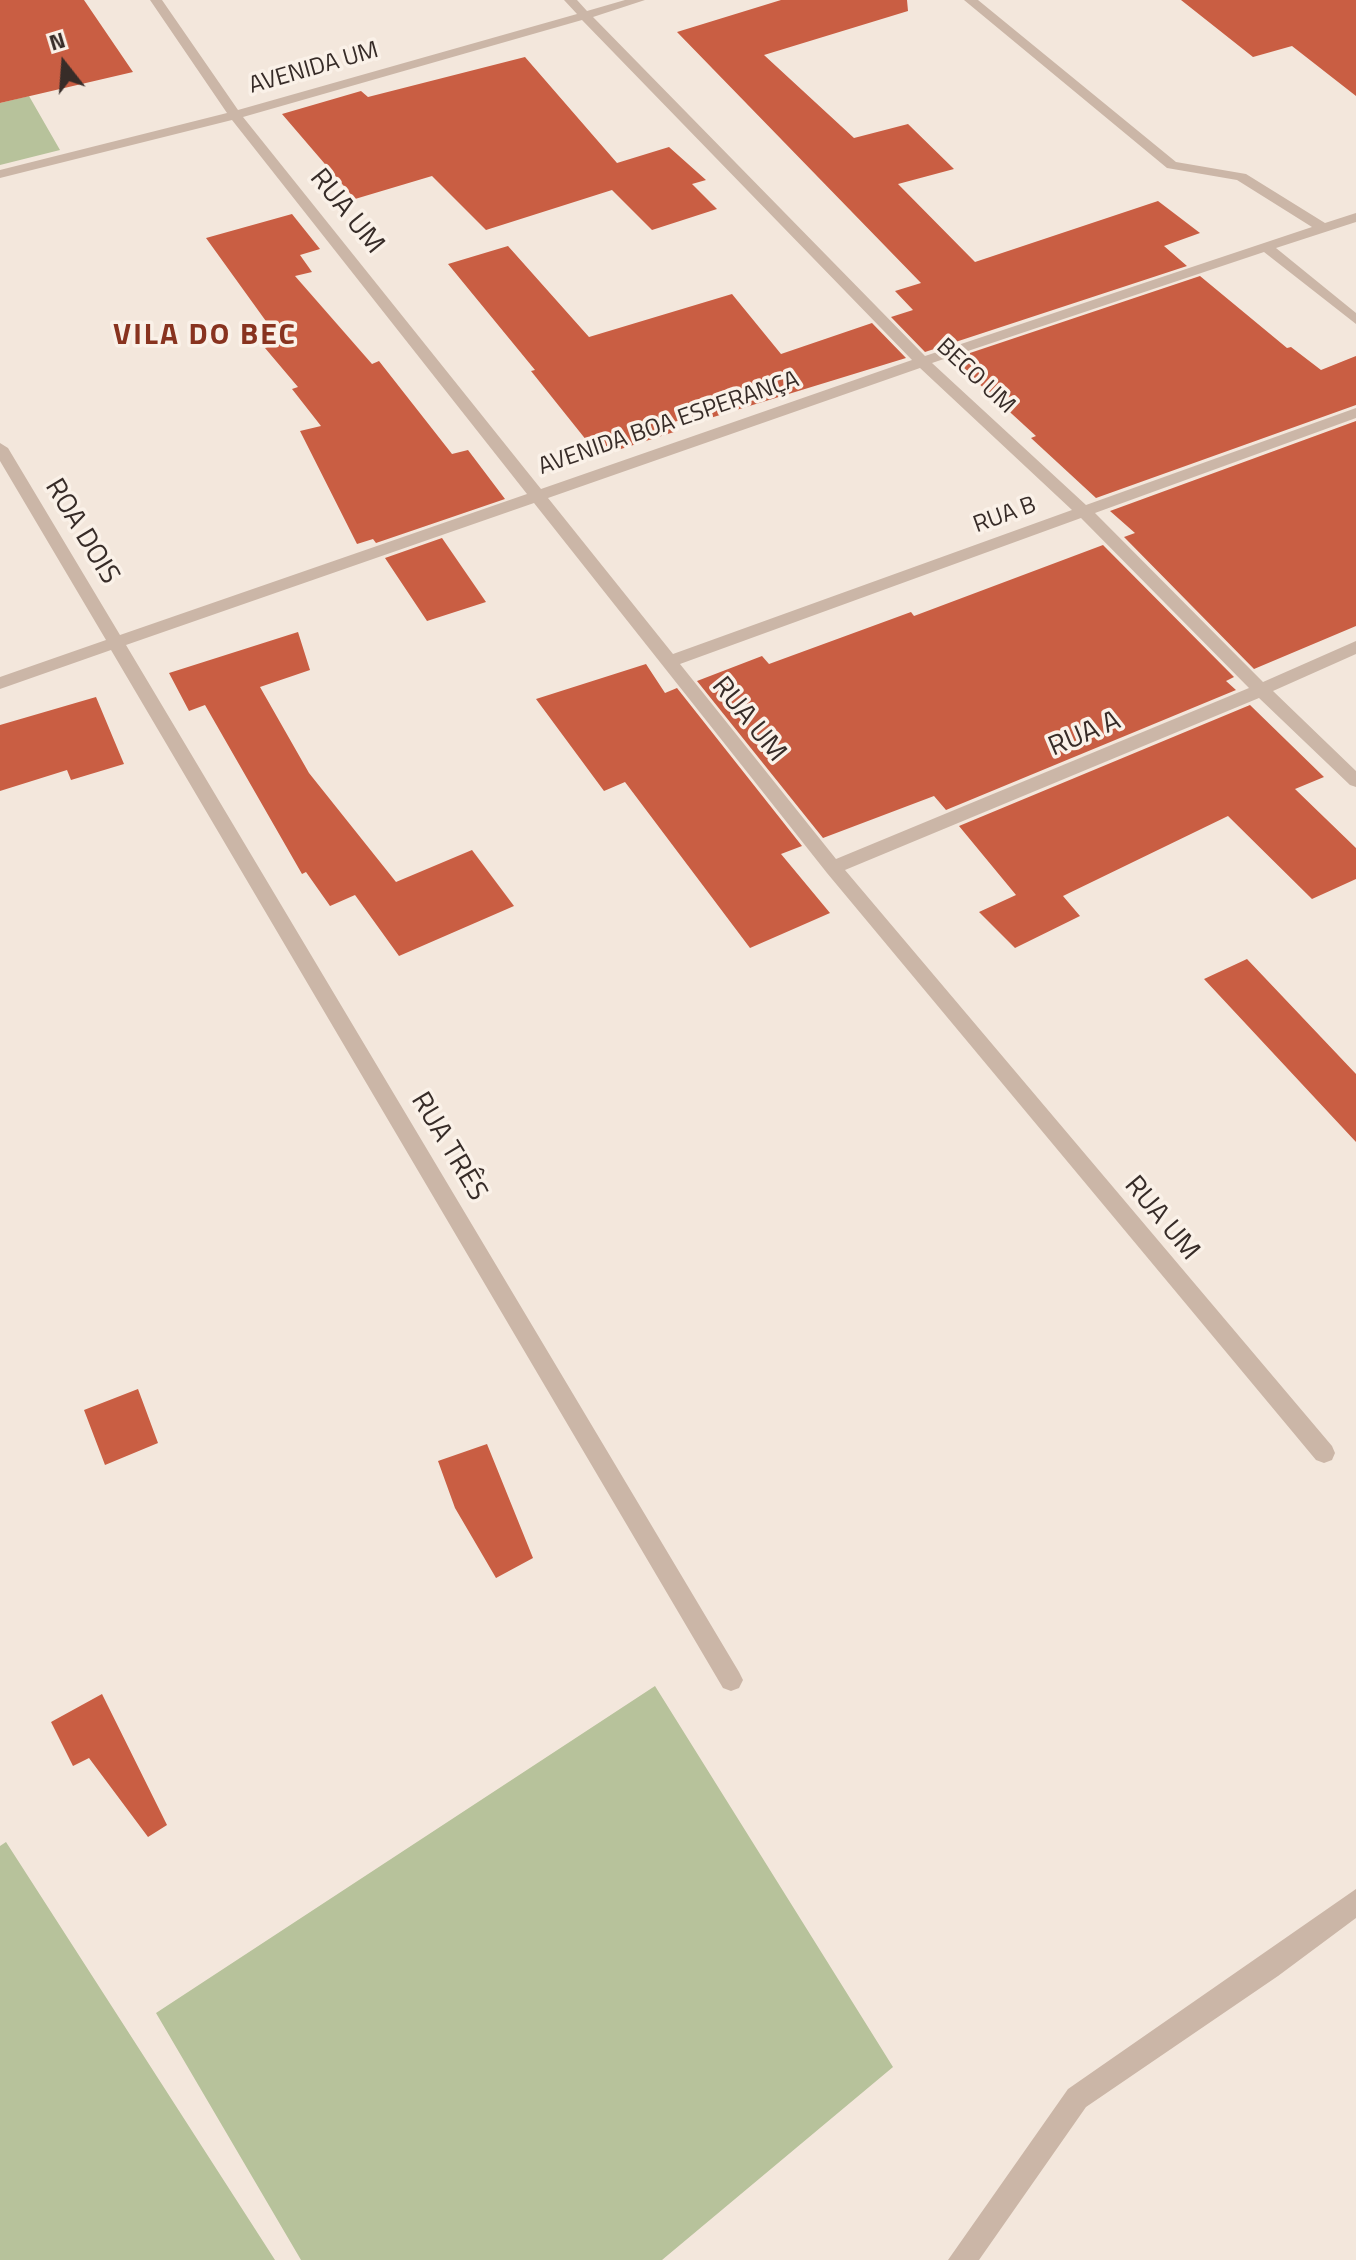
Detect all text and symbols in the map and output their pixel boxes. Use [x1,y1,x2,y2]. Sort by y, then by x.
text: N [45,23,69,60]
north arrow [24,24,104,104]
street label: AVENIDA UM [246,37,382,101]
street label: RUA UM [302,163,390,261]
district label: VILA DO BEC [113,319,297,355]
street label: BECO UM [930,333,1020,421]
street label: AVENIDA BOA ESPERANÇA [535,366,803,482]
street label: ROA DOIS [37,473,125,591]
street label: RUA B [970,491,1040,541]
street label: RUA UM [704,671,792,769]
street label: RUA A [1044,705,1126,765]
street label: RUA TRÊS [403,1087,493,1207]
street label: RUA UM [1116,1170,1206,1268]

